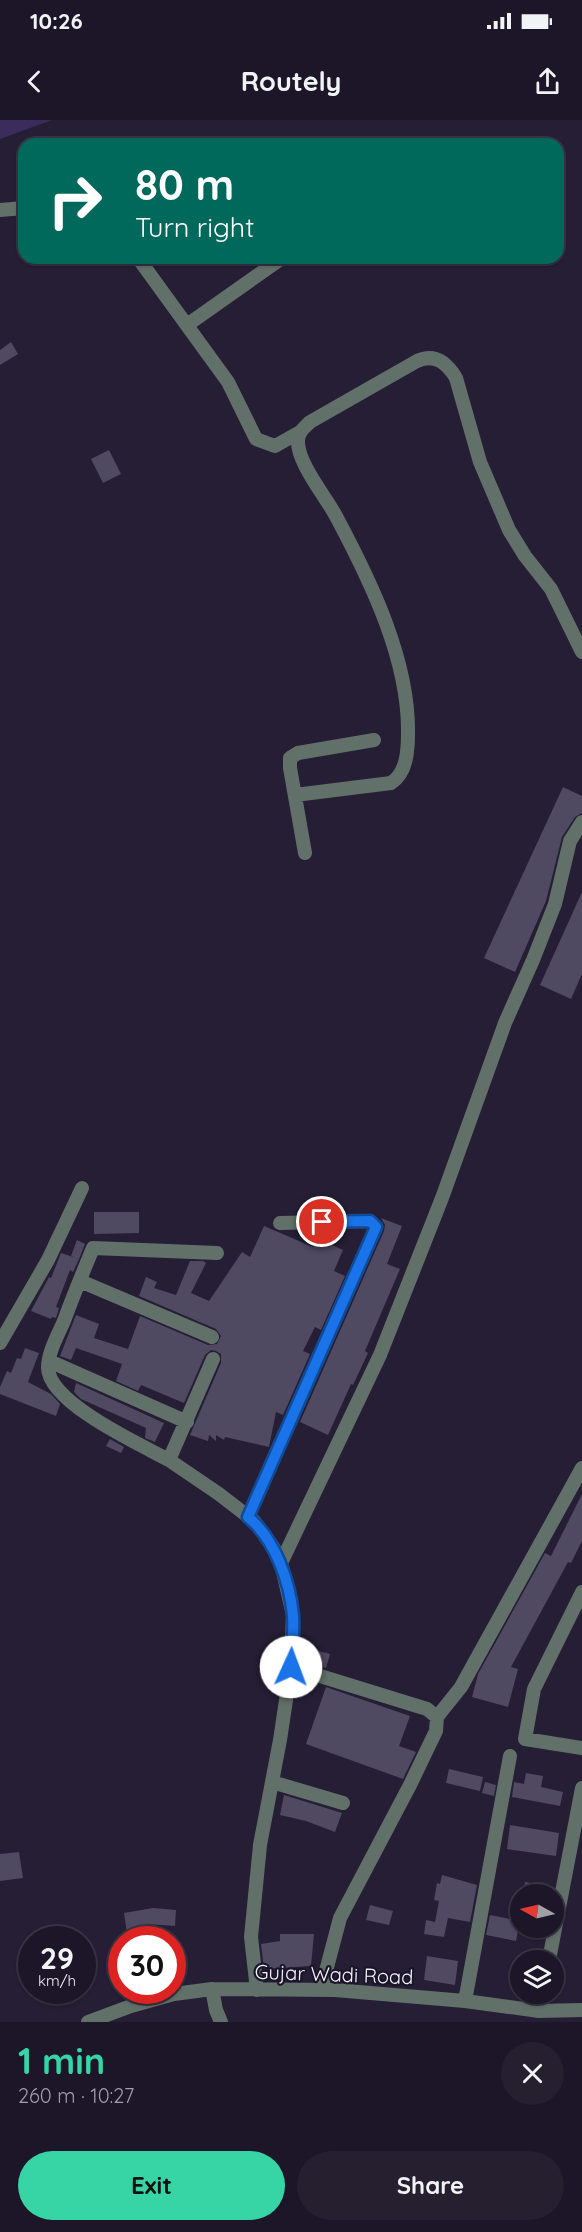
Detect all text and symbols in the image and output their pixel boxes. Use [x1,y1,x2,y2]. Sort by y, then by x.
text: 10:26 [30,7,83,35]
text: Routely [241,64,341,98]
icon: back [18,65,51,98]
icon: share [531,65,564,98]
text: 80 m [135,158,234,211]
icon: right [36,162,114,240]
text: Turn right [135,210,254,244]
pin [296,1196,347,1247]
icon: arrive [305,1205,338,1238]
position arrow [259,1635,323,1699]
north arrow [510,1884,564,1938]
map controls [510,1884,564,2004]
speed limit sign: 30 [108,1926,186,2004]
text: 29 [40,1939,74,1977]
button: layers [510,1950,564,2004]
street label: Gujar Wadi Road [254,1959,414,1989]
text: km/h [38,1971,76,1990]
text: 1 min [18,2038,105,2083]
button: close [501,2042,564,2105]
text: 260 m · 10:27 [18,2083,134,2108]
button: Exit [18,2151,285,2220]
button: Share [297,2151,564,2220]

